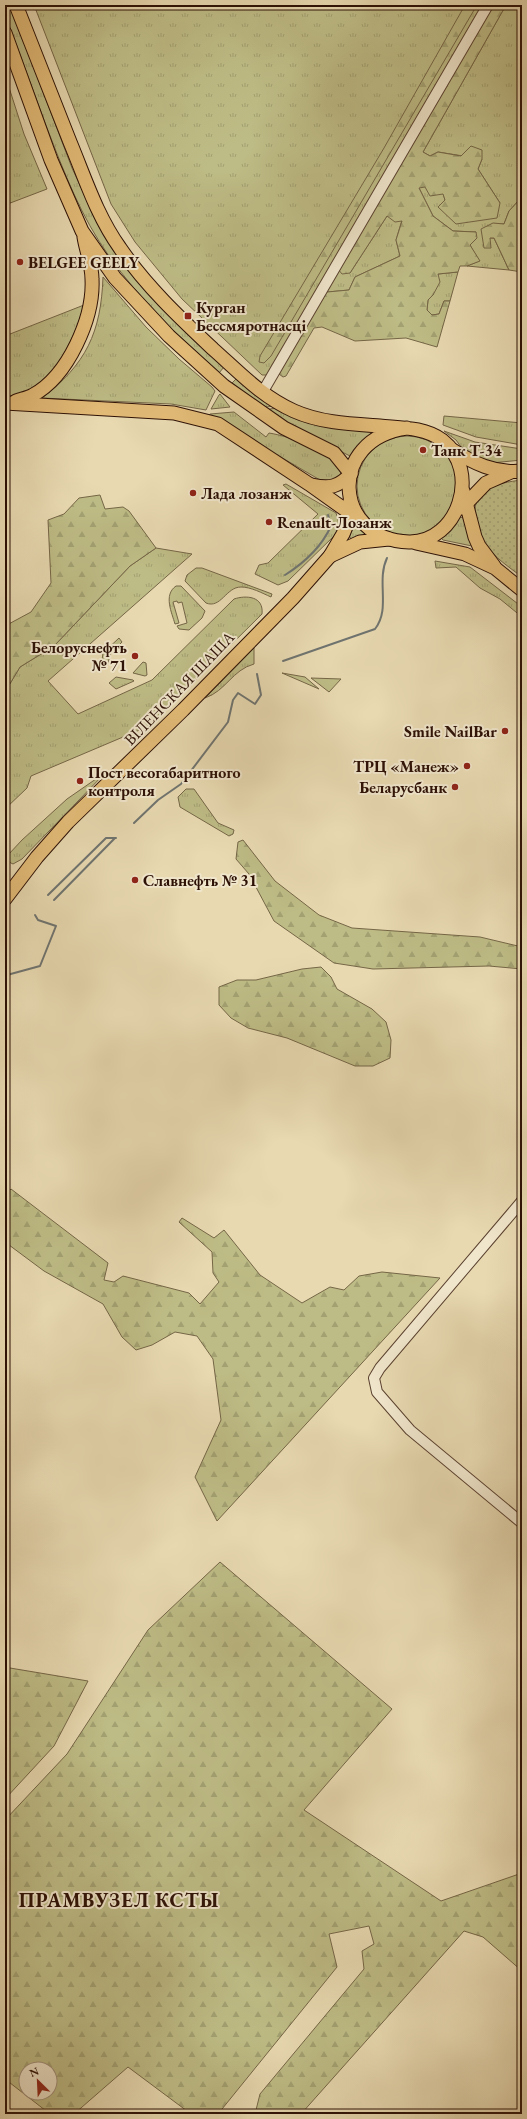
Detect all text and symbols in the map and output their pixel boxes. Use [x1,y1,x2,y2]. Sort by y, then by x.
place label: BELGEE GEELY [28,252,139,273]
marker: BELGEE GEELY [15,257,25,267]
place label: Курган Бессмяротнасці [196,297,306,336]
marker: Курган Бессмяротнасці [183,311,193,321]
place label: Танк Т-34 [431,440,502,461]
marker: Танк Т-34 [418,445,428,455]
place label: Лада лозанж [201,483,292,504]
marker: Лада лозанж [188,488,198,498]
place label: Renault-Лозанж [277,512,392,533]
marker: Renault-Лозанж [264,517,274,527]
street label: ВІЛЕНСКАЯ ШАША [120,626,240,750]
place label: Белоруснефть № 71 [31,637,128,676]
marker: Белоруснефть № 71 [130,651,140,661]
place label: Smile NailBar [404,721,497,742]
marker: Smile NailBar [500,726,510,736]
place label: ТРЦ «Манеж» [353,756,459,777]
marker: ТРЦ «Манеж» [462,761,472,771]
place label: Пост весогабаритного контроля [88,762,241,801]
marker: Пост весогабаритного контроля [75,776,85,786]
place label: Беларусбанк [359,777,447,798]
marker: Беларусбанк [450,782,460,792]
place label: Славнефть № 31 [143,870,257,891]
marker: Славнефть № 31 [130,875,140,885]
district label: ПРАМВУЗЕЛ КСТЫ [19,1887,219,1913]
north arrow [18,2061,58,2101]
text: N [27,2064,41,2080]

